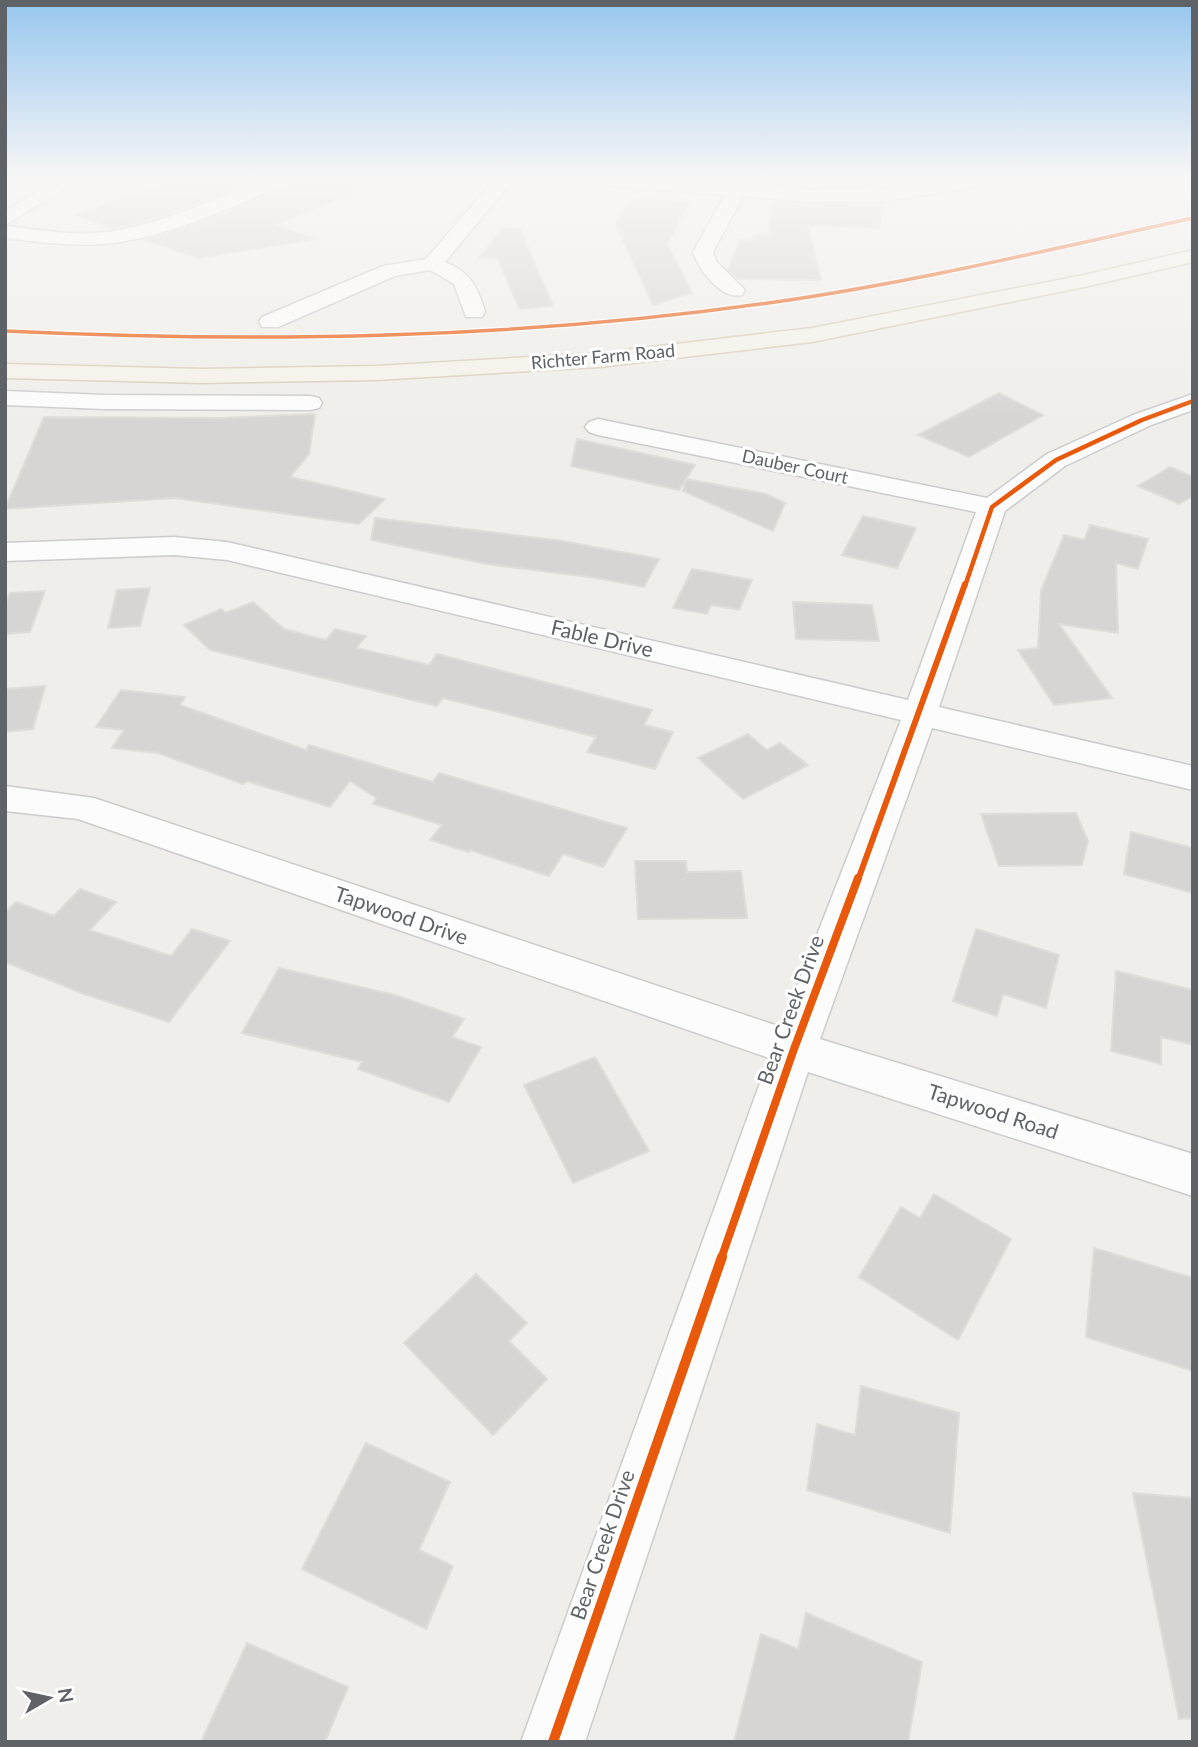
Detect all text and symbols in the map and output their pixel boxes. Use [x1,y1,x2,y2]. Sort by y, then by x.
street label: Richter Farm Road [530,339,676,373]
street label: Dauber Court [740,444,851,488]
street label: Fable Drive [549,614,656,661]
street label: Tapwood Drive [331,880,471,949]
street label: Bear Creek Drive [751,931,828,1088]
street label: Tapwood Road [925,1078,1062,1143]
street label: Bear Creek Drive [564,1466,639,1623]
north arrow [14,1663,84,1733]
text: N [54,1686,79,1704]

